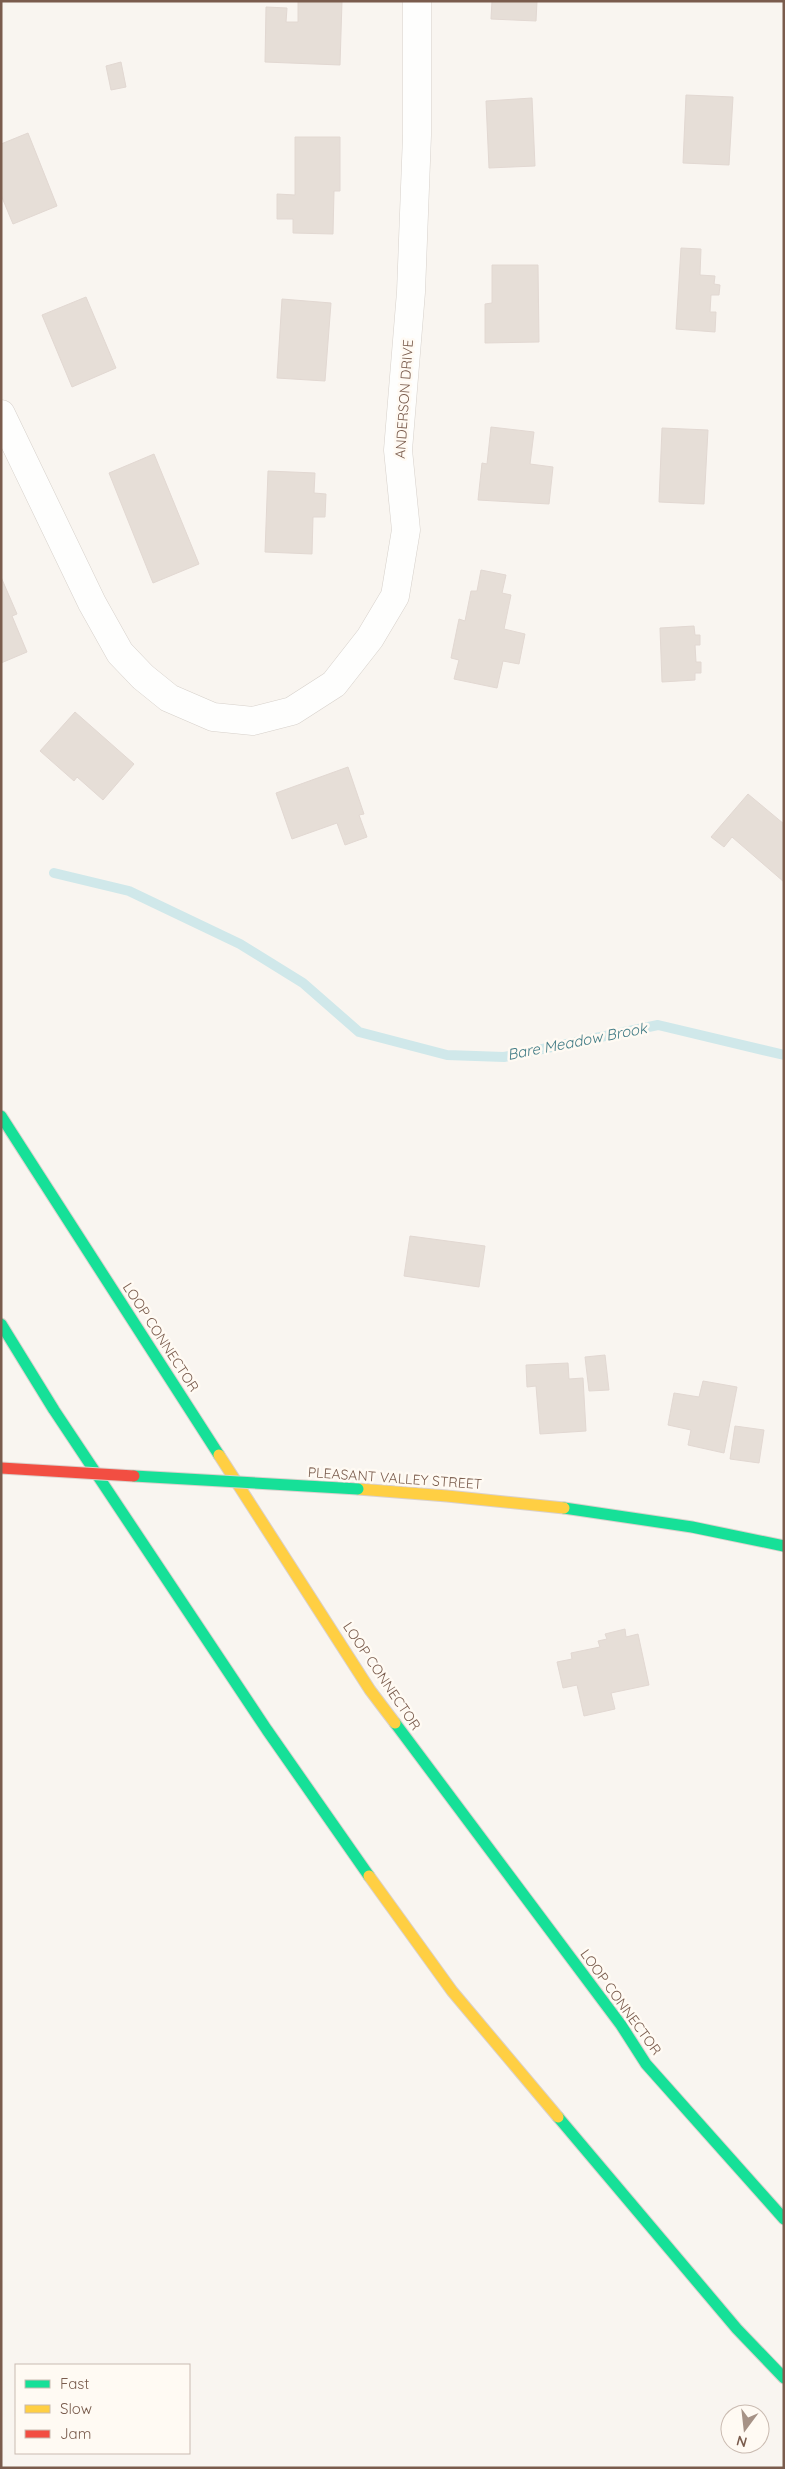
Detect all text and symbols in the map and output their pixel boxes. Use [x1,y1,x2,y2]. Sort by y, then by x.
street label: ANDERSON DRIVE [391,339,417,459]
water label: Bare Meadow Brook [506,1018,650,1064]
street label: LOOP CONNECTOR [119,1279,203,1395]
street label: PLEASANT VALLEY STREET [307,1463,483,1493]
street label: LOOP CONNECTOR [339,1619,425,1733]
street label: LOOP CONNECTOR [577,1946,665,2058]
legend [15,2364,190,2454]
text: Fast [60,2374,89,2393]
text: Slow [60,2399,92,2418]
north arrow [720,2404,770,2454]
text: Jam [60,2424,91,2443]
text: N [734,2432,749,2452]

